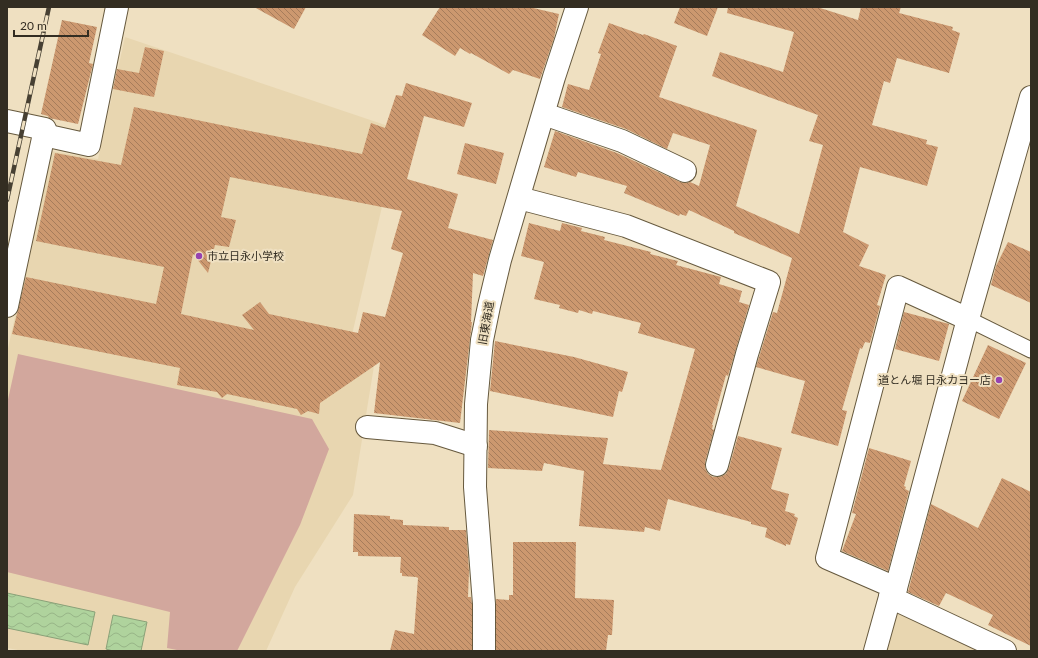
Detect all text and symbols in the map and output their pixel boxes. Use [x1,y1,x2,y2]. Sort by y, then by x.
scale bar [14,12,88,38]
text: 20 m [20,18,47,33]
place label: 市立日永小学校 [207,249,284,262]
marker: 市立日永小学校 [194,251,204,261]
street label: 旧東海道 [475,300,496,346]
place label: 道とん堀 日永カヨー店 [878,373,991,386]
marker: 道とん堀 日永カヨー店 [994,375,1004,385]

